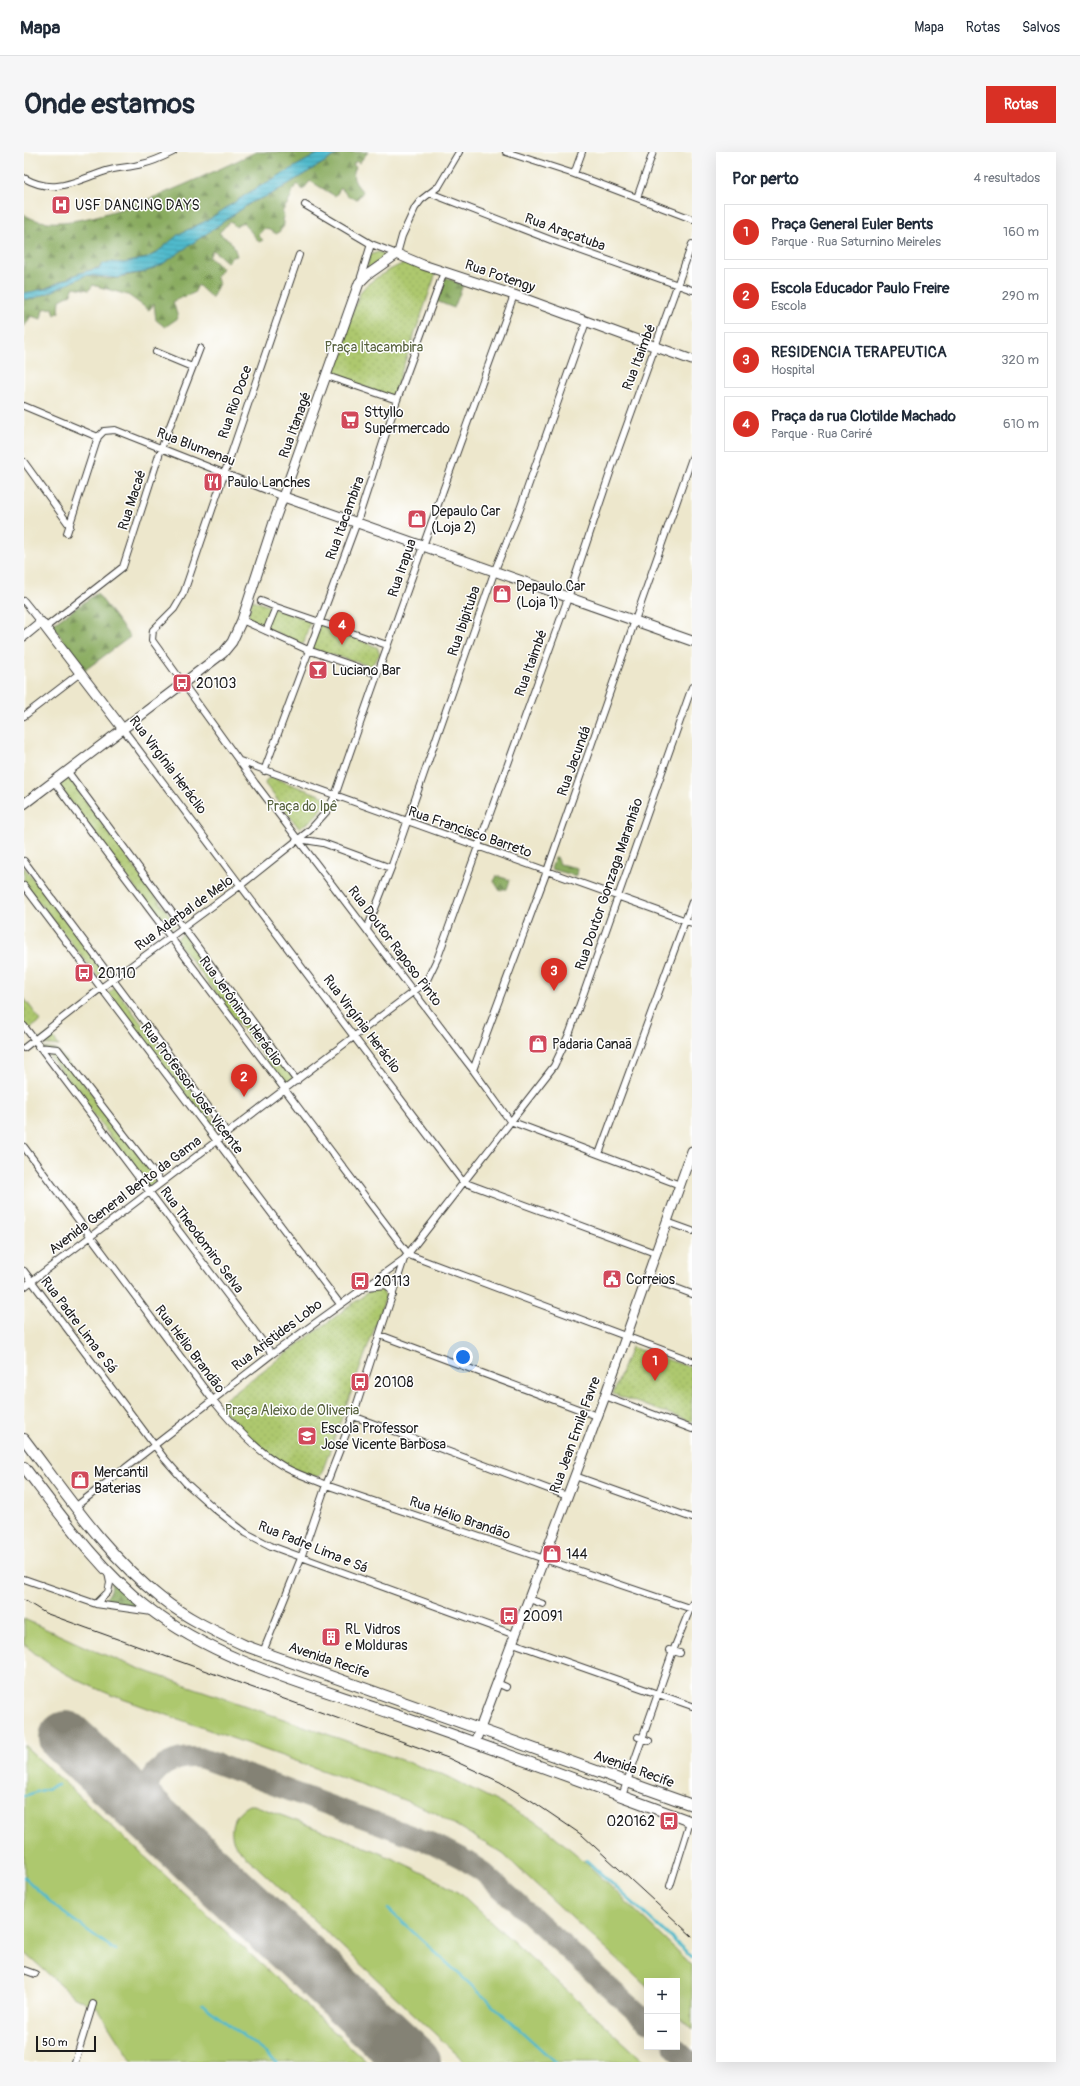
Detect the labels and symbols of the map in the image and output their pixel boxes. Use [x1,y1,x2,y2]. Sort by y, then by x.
hospital icon: USF DANCING DAYS [50,194,72,216]
place label: USF DANCING DAYS [75,197,200,214]
street label: Rua Araçatuba [522,210,608,254]
street label: Rua Potengy [463,256,537,296]
street label: Rua Itaimbé [619,321,659,393]
park label: Praça Itacambira [325,339,423,356]
street label: Rua Rio Doce [215,363,255,441]
street label: Rua Itanagé [275,390,315,460]
place label: Sttyllo Supermercado [364,404,450,437]
supermarket icon: Sttyllo Supermercado [339,409,361,431]
street label: Rua Blumenau [154,424,238,470]
street label: Rua Macaé [114,468,150,532]
restaurant icon: Paulo Lanches [202,471,224,493]
place label: Paulo Lanches [227,474,311,491]
street label: Rua Itacambira [322,474,368,562]
place label: Depaulo Car (Loja 2) [431,503,501,536]
shop icon: Depaulo Car (Loja 2) [406,508,428,530]
street label: Rua Irapua [384,537,420,599]
place label: Depaulo Car (Loja 1) [516,578,586,611]
shop icon: Depaulo Car (Loja 1) [491,583,513,605]
street label: Rua Ibipituba [444,584,484,658]
pin: 4 [329,612,355,645]
street label: Rua Itaimbé [511,627,551,699]
bar icon: Luciano Bar [307,659,329,681]
place label: Luciano Bar [332,662,401,679]
bus stop icon: 20103 [171,672,193,694]
place label: 20103 [196,675,236,692]
street label: Rua Virgínia Heráclio [125,712,211,818]
street label: Rua Jacundá [553,724,595,798]
street label: Rua Doutor Gonzaga Maranhão [571,795,647,972]
park label: Praça do Ipê [267,798,337,815]
street label: Rua Francisco Barreto [406,803,535,861]
street label: Rua Aderbal de Melo [132,871,237,954]
street label: Rua Doutor Raposo Pinto [344,883,446,1010]
street label: Rua Jerônimo Heráclio [196,953,287,1069]
pin: 3 [541,958,567,991]
bus stop icon: 20110 [73,962,95,984]
place label: 20110 [98,965,136,982]
street label: Rua Virgínia Heráclio [319,971,405,1077]
street label: Rua Professor José Vicente [137,1019,247,1157]
shop icon: Padaria Canaã [527,1033,549,1055]
place label: Padaria Canaã [552,1036,632,1053]
pin: 2 [231,1064,257,1097]
street label: Avenida General Bento da Gama [45,1132,205,1258]
street label: Rua Theodomiro Selva [157,1184,247,1296]
public building icon: Correios [601,1268,623,1290]
bus stop icon: 20113 [349,1270,371,1292]
place label: Correios [626,1271,676,1288]
street label: Rua Padre Lima e Sá [37,1273,121,1377]
place label: 20113 [374,1273,410,1290]
street label: Rua Aristides Lobo [228,1295,326,1374]
street label: Rua Hélio Brandão [151,1302,229,1397]
your location [453,1347,473,1367]
pin: 1 [642,1348,668,1381]
bus stop icon: 20108 [349,1371,371,1393]
place label: 20108 [374,1374,413,1391]
street label: Rua Jean Emile Favre [546,1374,604,1496]
park label: Praça Aleixo de Oliveria [225,1402,359,1419]
place label: Escola Professor Jose Vicente Barbosa [321,1420,446,1453]
school or university icon: Escola Professor Jose Vicente Barbosa [296,1425,318,1447]
place label: Mercantil Baterias [94,1464,148,1497]
shop icon: Mercantil Baterias [69,1469,91,1491]
street label: Rua Hélio Brandão [407,1493,513,1543]
street label: Rua Padre Lima e Sá [256,1517,370,1577]
shop icon: 144 [541,1543,563,1565]
place label: 144 [566,1546,588,1563]
bus stop icon: 20091 [498,1605,520,1627]
place label: 20091 [523,1608,563,1625]
place label: RL Vidros e Molduras [345,1621,408,1654]
building icon: RL Vidros e Molduras [320,1626,342,1648]
street label: Avenida Recife [286,1638,372,1682]
street label: Avenida Recife [591,1747,677,1791]
bus stop icon: 020162 [658,1810,680,1832]
place label: 020162 [607,1813,655,1830]
scale bar [36,2034,96,2053]

